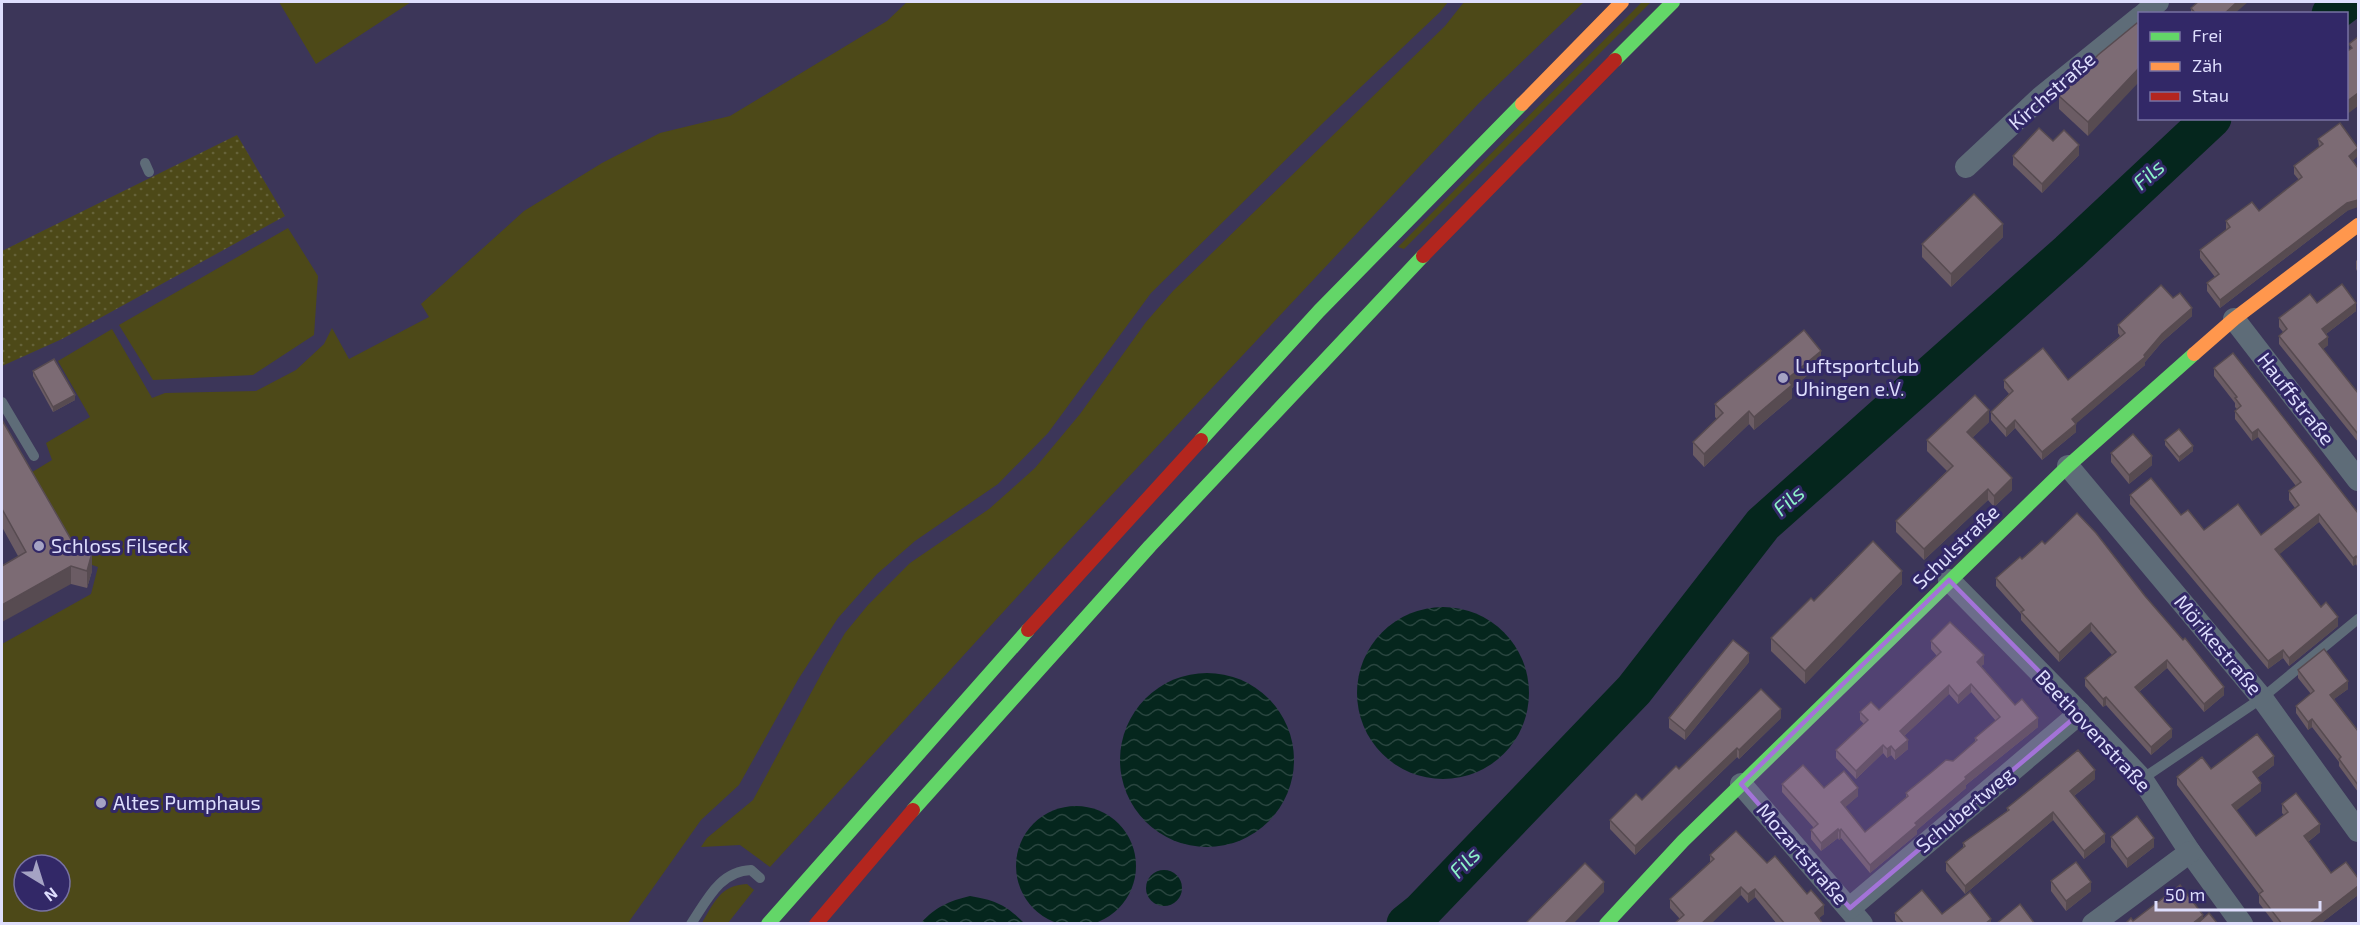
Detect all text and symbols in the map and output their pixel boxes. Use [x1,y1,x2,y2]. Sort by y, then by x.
legend [2138,12,2348,120]
text: Frei [2192,24,2223,46]
street label: Kirchstraße [2003,46,2100,134]
text: Zäh [2192,54,2223,76]
text: Stau [2192,84,2229,106]
water label: Fils [2127,153,2169,194]
street label: Hauffstraße [2253,347,2340,450]
place label: Luftsportclub Uhingen e.V. [1795,353,1919,400]
marker: Luftsportclub Uhingen e.V. [1776,371,1790,385]
water label: Fils [1767,479,1809,520]
street label: Schulstraße [1907,499,2004,593]
place label: Schloss Filseck [51,533,188,557]
marker: Schloss Filseck [32,539,46,553]
street label: Mörikestraße [2170,589,2268,699]
street label: Beethovenstraße [2031,664,2156,796]
street label: Schubertweg [1911,761,2018,857]
place label: Altes Pumphaus [113,790,261,814]
marker: Altes Pumphaus [94,796,108,810]
street label: Mozartstraße [1752,798,1853,909]
water label: Fils [1443,841,1484,883]
north arrow [12,853,72,913]
scale bar [2156,874,2320,912]
text: 50 m [2165,883,2205,905]
text: N [41,884,62,906]

